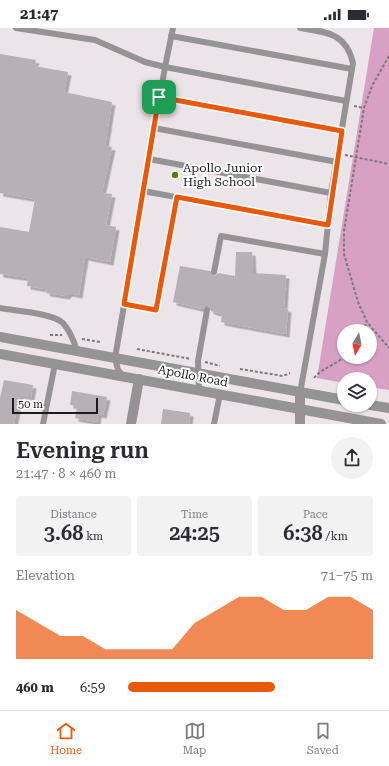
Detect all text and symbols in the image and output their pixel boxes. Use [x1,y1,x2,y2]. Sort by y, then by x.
text: 21:47 [20,5,58,23]
pin [142,80,176,114]
icon: arrive [148,86,170,108]
place label: Apollo Junior High School [183,161,262,189]
marker: Apollo Junior High School [170,170,180,180]
north arrow [337,324,377,364]
map controls [337,324,377,412]
street label: Apollo Road [157,362,229,390]
button: layers [337,372,377,412]
scale bar [12,396,98,415]
text: 50 m [18,398,43,411]
button: share [331,437,373,479]
text: Evening run [16,438,149,463]
text: 21:47 · 8 × 460 m [16,466,116,481]
text: Distance [50,508,97,521]
text: Time [181,508,208,521]
text: Pace [303,508,328,521]
text: 3.68 [44,521,83,545]
text: 24:25 [169,521,220,545]
text: 6:38 [283,521,323,545]
text: km [83,530,103,543]
text: /km [323,530,348,543]
text: Elevation [16,568,75,583]
text: 71–75 m [321,568,373,583]
text: 460 m [16,680,54,695]
text: 6:59 [80,680,105,695]
tab: Home [50,720,82,757]
tab: Map [183,720,206,757]
tab: Saved [307,720,339,757]

